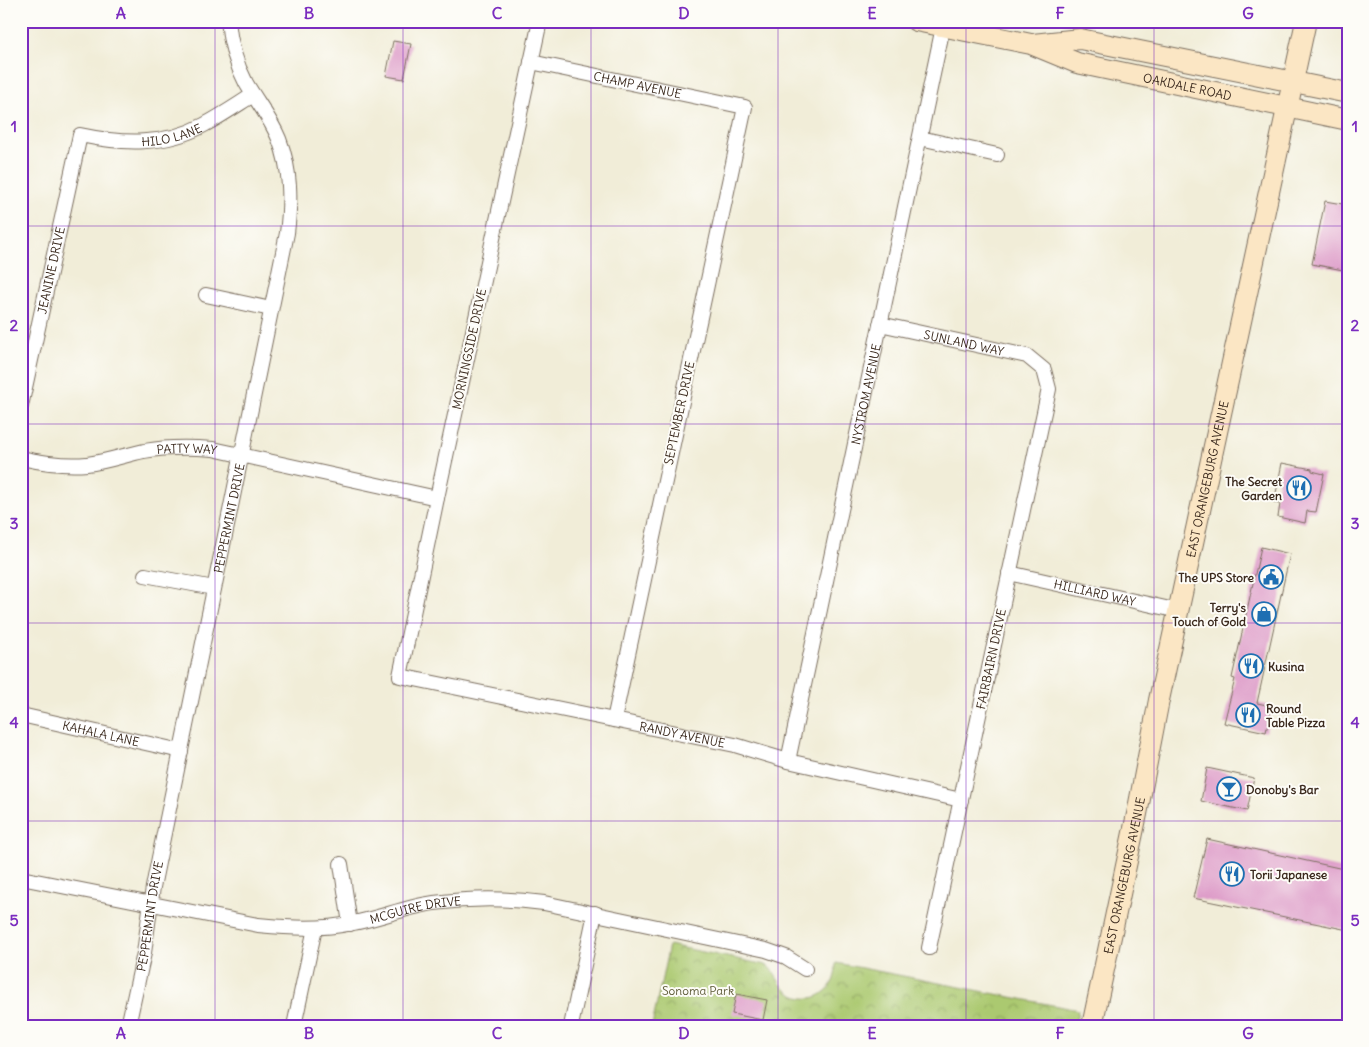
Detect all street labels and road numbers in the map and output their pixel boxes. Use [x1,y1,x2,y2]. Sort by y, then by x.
street label: CHAMP AVENUE [592,68,683,101]
street label: OAKDALE ROAD [1142,70,1233,103]
street label: HILO LANE [141,120,204,149]
street label: JEANINE DRIVE [34,225,67,315]
street label: MORNINGSIDE DRIVE [449,287,489,411]
street label: SUNLAND WAY [923,326,1006,358]
street label: NYSTROM AVENUE [848,342,883,446]
street label: SEPTEMBER DRIVE [661,360,697,466]
street label: EAST ORANGEBURG AVENUE [1183,399,1231,559]
street label: PATTY WAY [156,440,219,457]
street label: PEPPERMINT DRIVE [210,462,247,574]
street label: HILLIARD WAY [1053,576,1138,609]
street label: FAIRBAIRN DRIVE [973,607,1009,711]
street label: KAHALA LANE [61,717,141,749]
street label: RANDY AVENUE [638,718,726,750]
street label: EAST ORANGEBURG AVENUE [1100,796,1148,955]
street label: PEPPERMINT DRIVE [133,859,166,973]
street label: MCGUIRE DRIVE [368,893,462,926]

